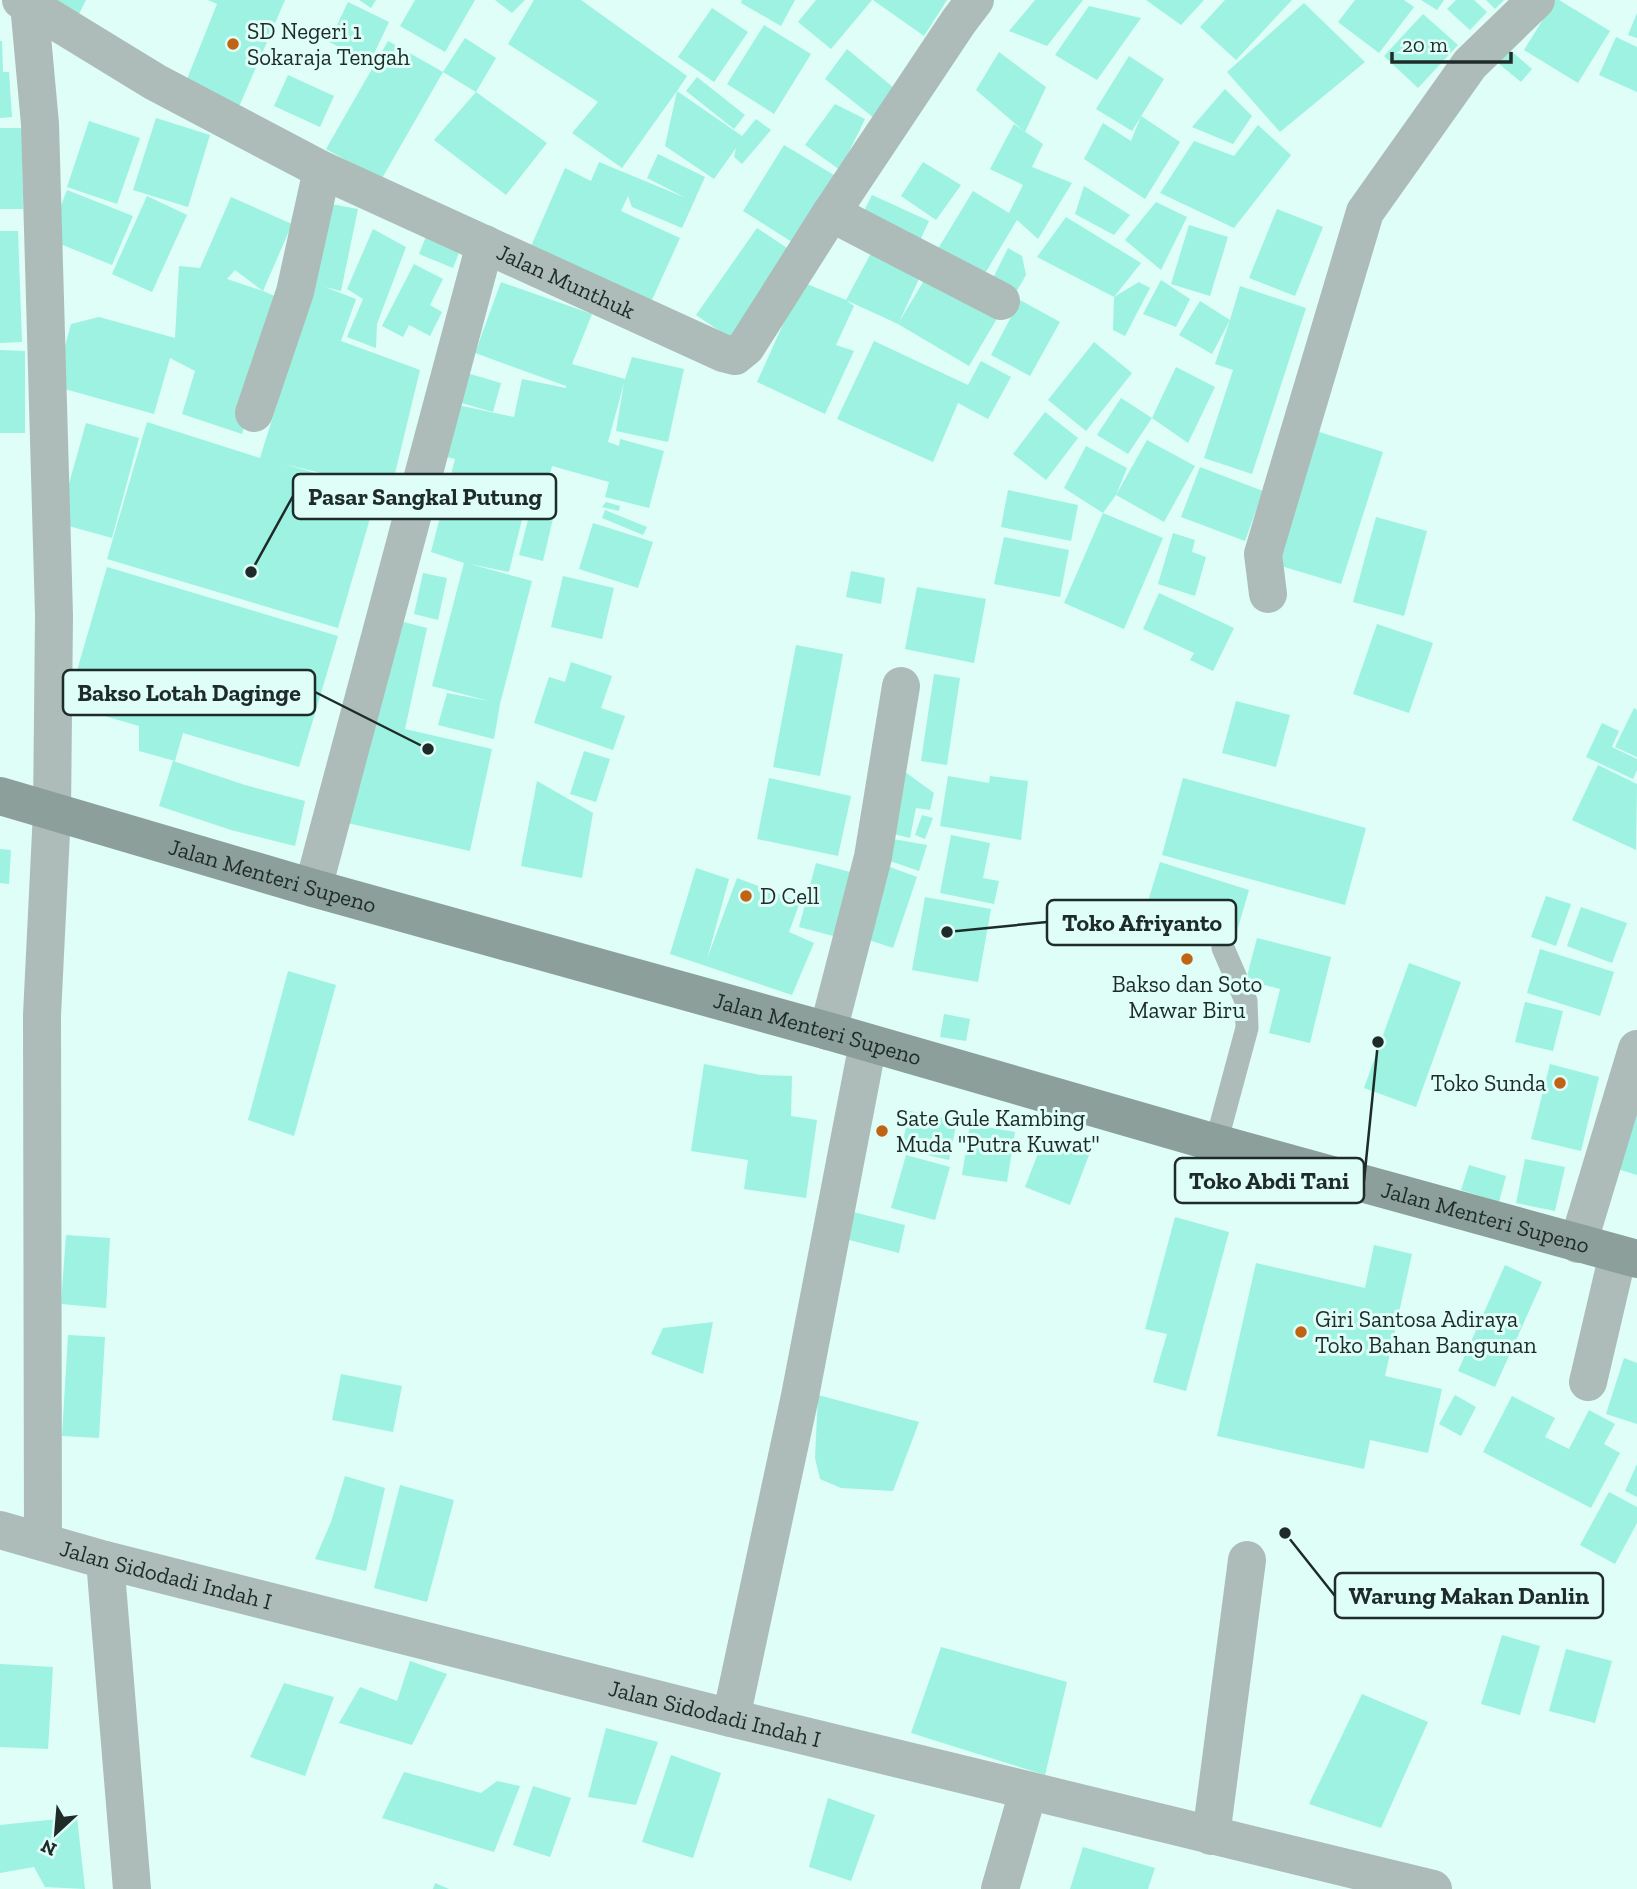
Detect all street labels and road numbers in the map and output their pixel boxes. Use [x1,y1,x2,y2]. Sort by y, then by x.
street label: Jalan Munthuk [492,238,639,325]
street label: Jalan Menteri Supeno [166,832,380,919]
street label: Jalan Menteri Supeno [710,986,925,1071]
street label: Jalan Menteri Supeno [1378,1175,1593,1259]
street label: Jalan Sidodadi Indah I [57,1534,275,1616]
street label: Jalan Sidodadi Indah I [606,1674,824,1753]

